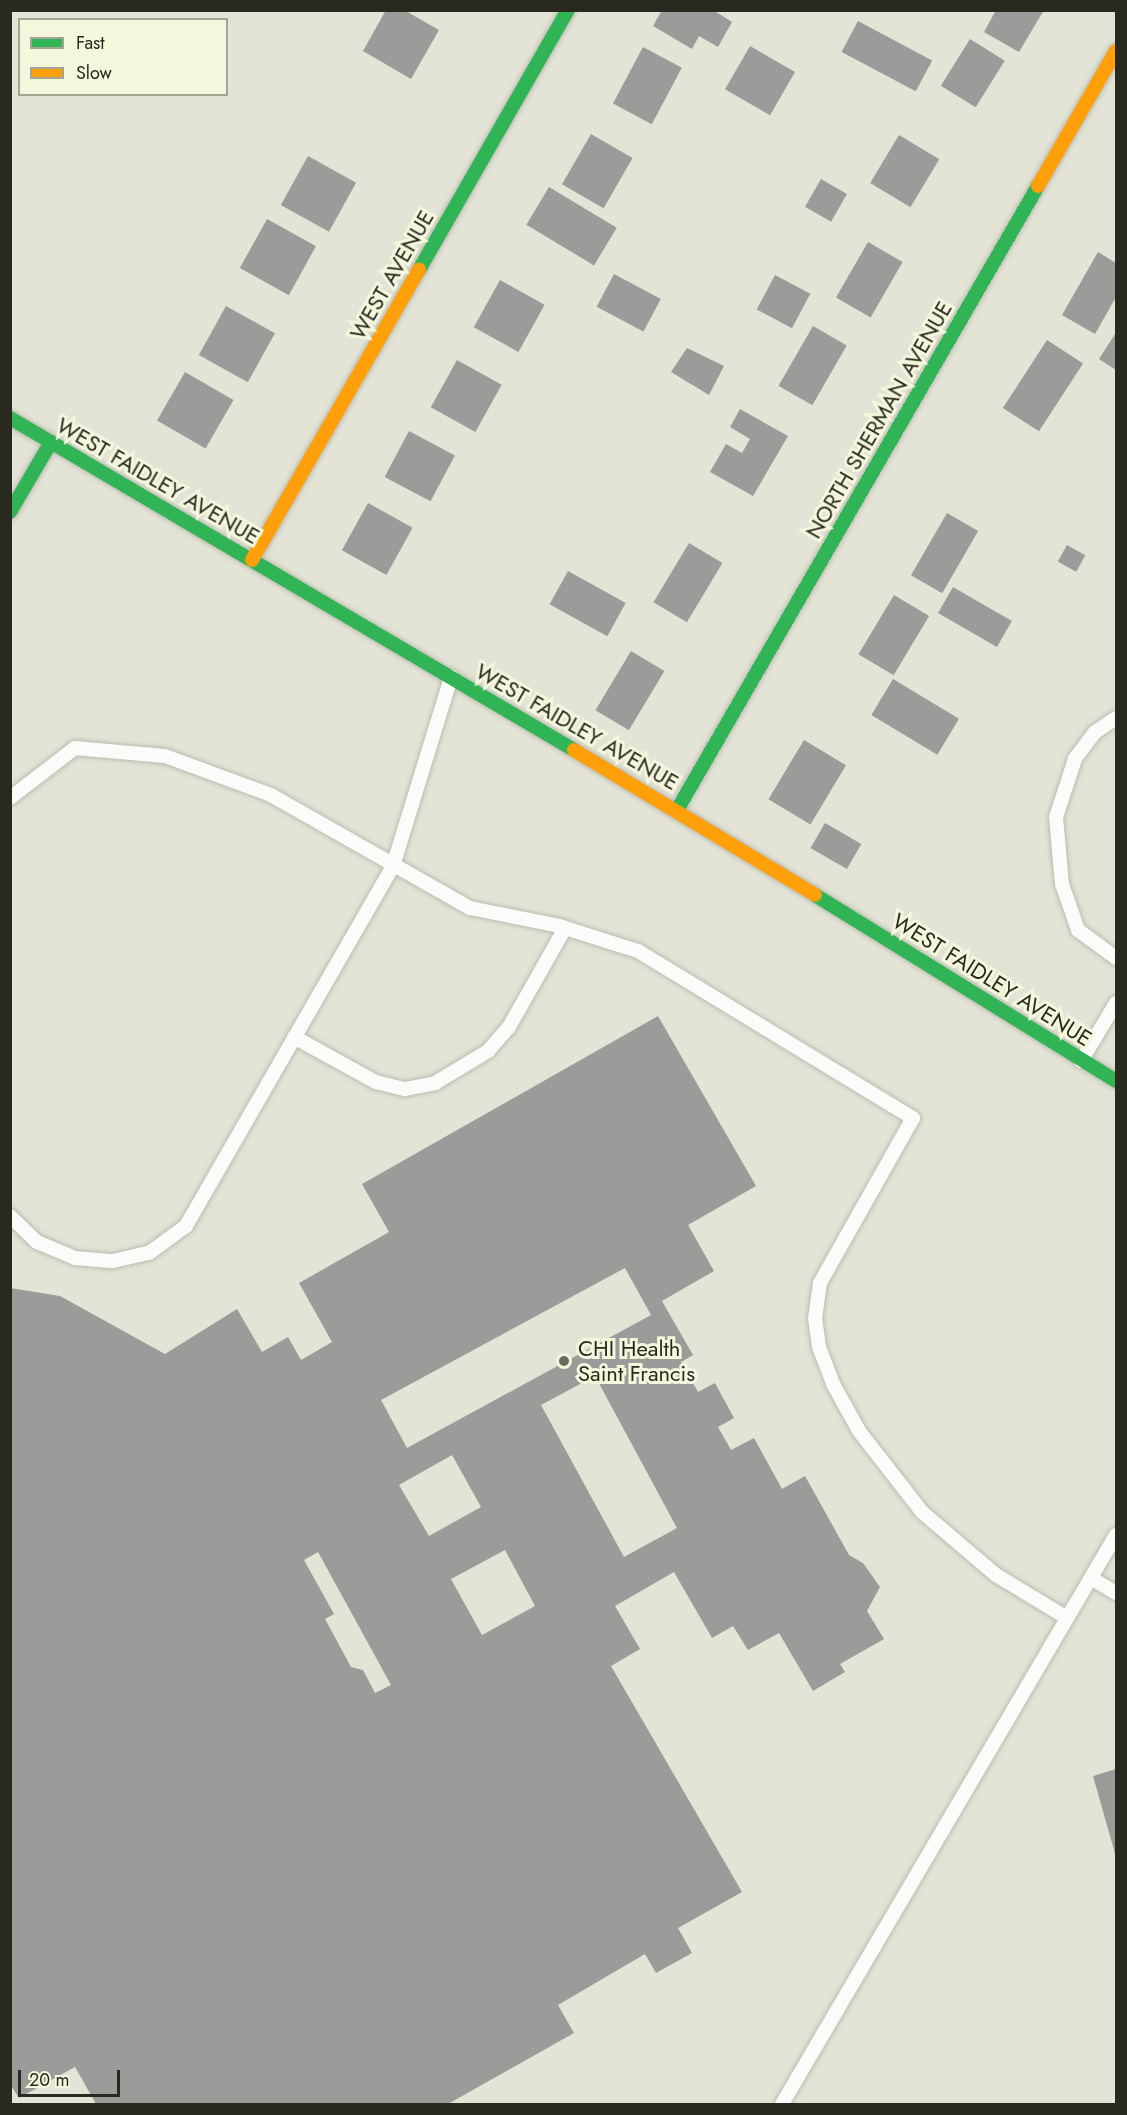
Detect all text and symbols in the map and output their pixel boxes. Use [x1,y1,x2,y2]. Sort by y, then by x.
legend [18,18,228,96]
text: Fast [76,30,105,56]
text: Slow [76,60,112,86]
street label: WEST AVENUE [344,206,440,344]
street label: NORTH SHERMAN AVENUE [800,297,958,543]
street label: WEST FAIDLEY AVENUE [52,412,264,550]
street label: WEST FAIDLEY AVENUE [471,658,683,796]
street label: WEST FAIDLEY AVENUE [888,908,1096,1052]
place label: CHI Health Saint Francis [578,1335,695,1386]
marker: CHI Health Saint Francis [555,1352,573,1370]
scale bar [21,2058,123,2096]
text: 20 m [29,2067,69,2093]

